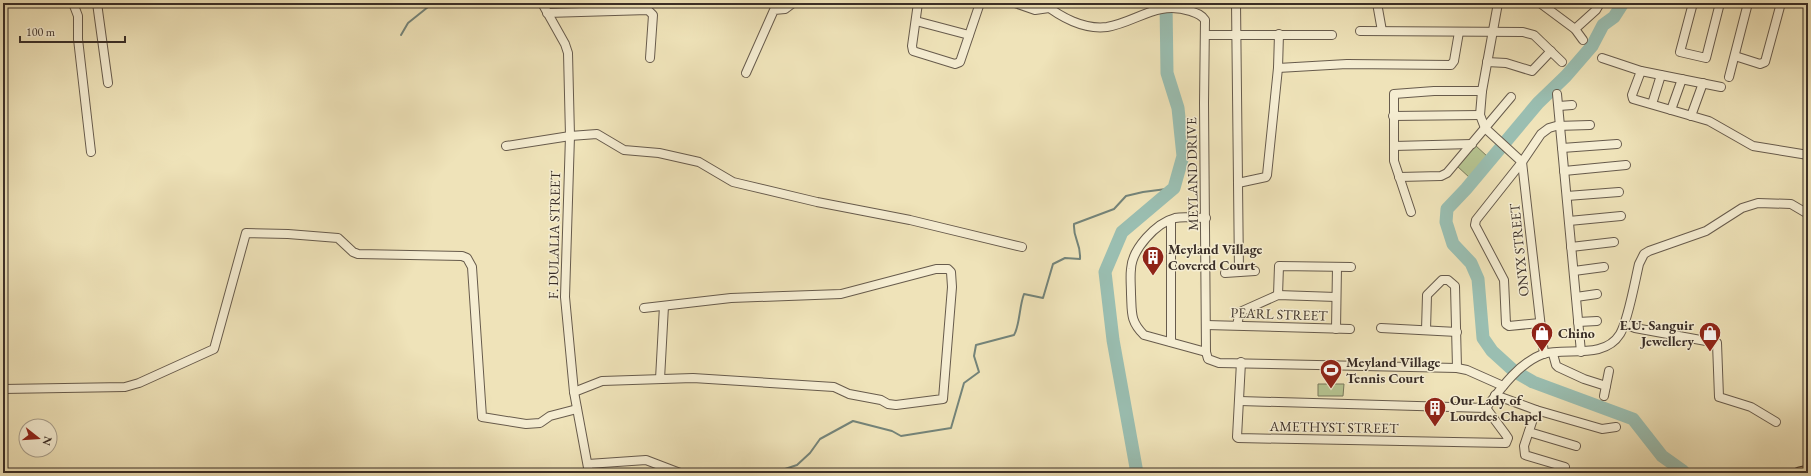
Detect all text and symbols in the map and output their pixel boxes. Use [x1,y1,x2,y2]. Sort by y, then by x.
scale bar [20,18,125,44]
text: 100 m [26,24,56,40]
street label: MEYLAND DRIVE [1182,117,1202,231]
street label: F. DULALIA STREET [544,170,564,299]
street label: ONYX STREET [1505,202,1533,297]
place label: Meyland Village Covered Court [1168,240,1263,274]
building icon: Meyland Village Covered Court [1140,244,1166,277]
street label: PEARL STREET [1230,303,1329,325]
place label: E.U. Sanguir Jewellery [1620,316,1694,350]
shop icon: Chino [1529,320,1555,353]
shop icon: E.U. Sanguir Jewellery [1697,320,1723,353]
place label: Chino [1558,324,1595,342]
place label: Meyland Village Tennis Court [1346,353,1441,387]
sports icon: Meyland Village Tennis Court [1318,357,1344,390]
place label: Our Lady of Lourdes Chapel [1450,391,1542,425]
building icon: Our Lady of Lourdes Chapel [1422,395,1448,428]
street label: AMETHYST STREET [1268,417,1399,437]
north arrow [18,418,58,458]
text: N [40,435,56,447]

